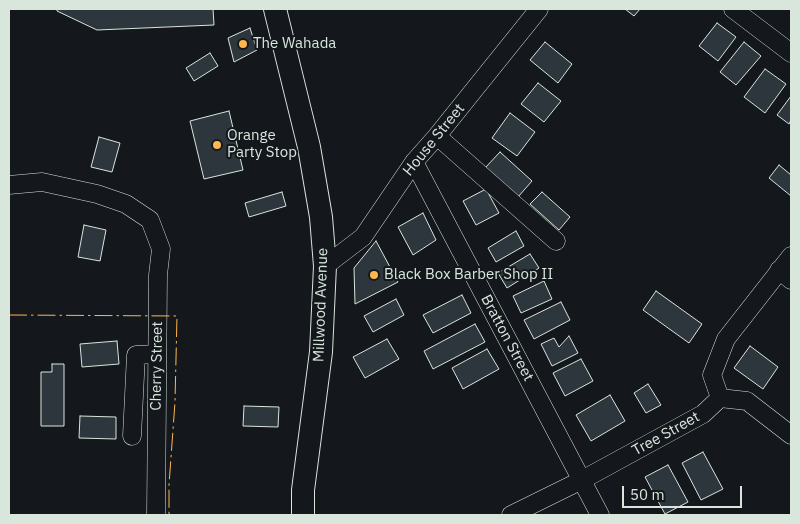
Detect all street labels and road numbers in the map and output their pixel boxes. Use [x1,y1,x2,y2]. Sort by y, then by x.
street label: House Street [399,100,469,180]
street label: Millwood Avenue [310,247,332,363]
street label: Bratton Street [477,292,537,384]
street label: Cherry Street [147,321,167,411]
street label: Tree Street [629,408,703,460]

